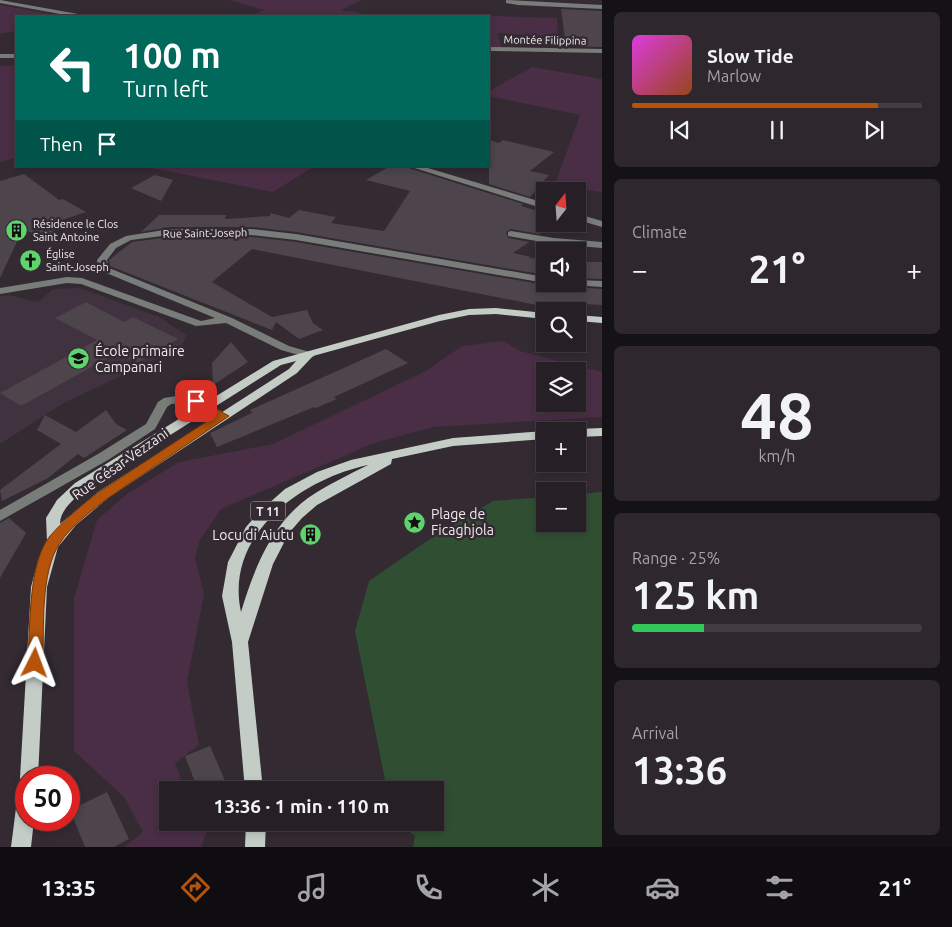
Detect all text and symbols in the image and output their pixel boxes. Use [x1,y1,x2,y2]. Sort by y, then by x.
street label: Montée Filippina [504,33,586,47]
icon: left [40,35,105,100]
text: 100 m [123,35,221,75]
text: Slow Tide [707,45,794,67]
text: Marlow [707,67,761,85]
text: Turn left [123,76,208,101]
icon: previous [666,116,694,144]
icon: pause [763,116,791,144]
icon: next [860,116,888,144]
icon: arrive [93,130,121,158]
text: Then [40,133,83,155]
north arrow [536,182,586,232]
map controls [536,182,586,532]
building icon: Résidence le Clos Saint Antoine [5,218,29,242]
place label: Résidence le Clos Saint Antoine [33,218,118,243]
text: Climate [632,223,687,241]
street label: Rue Saint-Joseph [163,226,247,240]
button: sound [536,242,586,292]
place label: Église Saint-Joseph [46,247,109,273]
church icon: Église Saint-Joseph [18,248,42,272]
text: 21° [749,248,805,290]
text: − [632,254,648,285]
text: + [906,254,922,285]
button: search [536,302,586,352]
place label: École primaire Campanari [95,342,185,375]
school or university icon: École primaire Campanari [67,347,91,371]
button: layers [536,362,586,412]
text: 48 [740,378,814,451]
pin [175,380,217,422]
icon: arrive [182,387,210,415]
button: + [536,422,586,472]
street label: Rue César Vezzani [69,425,171,503]
text: km/h [759,447,795,465]
button: − [536,482,586,532]
road number: T 11 [250,502,286,520]
place label: Plage de Ficaghjola [431,506,494,538]
place icon: Plage de Ficaghjola [403,510,427,534]
building icon: Locu di Aiutu [298,523,322,547]
place label: Locu di Aiutu [212,527,294,543]
text: Range · 25% [632,549,720,567]
text: 125 km [632,574,759,616]
position arrow [8,636,60,688]
text: Arrival [632,724,679,742]
text: 13:36 [632,749,727,791]
speed limit sign: 50 [15,766,80,831]
text: 13:36 · 1 min · 110 m [214,795,389,817]
icon: directions [178,870,213,905]
icon: music [295,870,330,905]
icon: phone [411,870,446,905]
icon: climate [528,870,563,905]
icon: car [645,870,680,905]
icon: filters [762,870,797,905]
text: 13:35 [41,875,96,900]
text: 21° [878,875,911,900]

